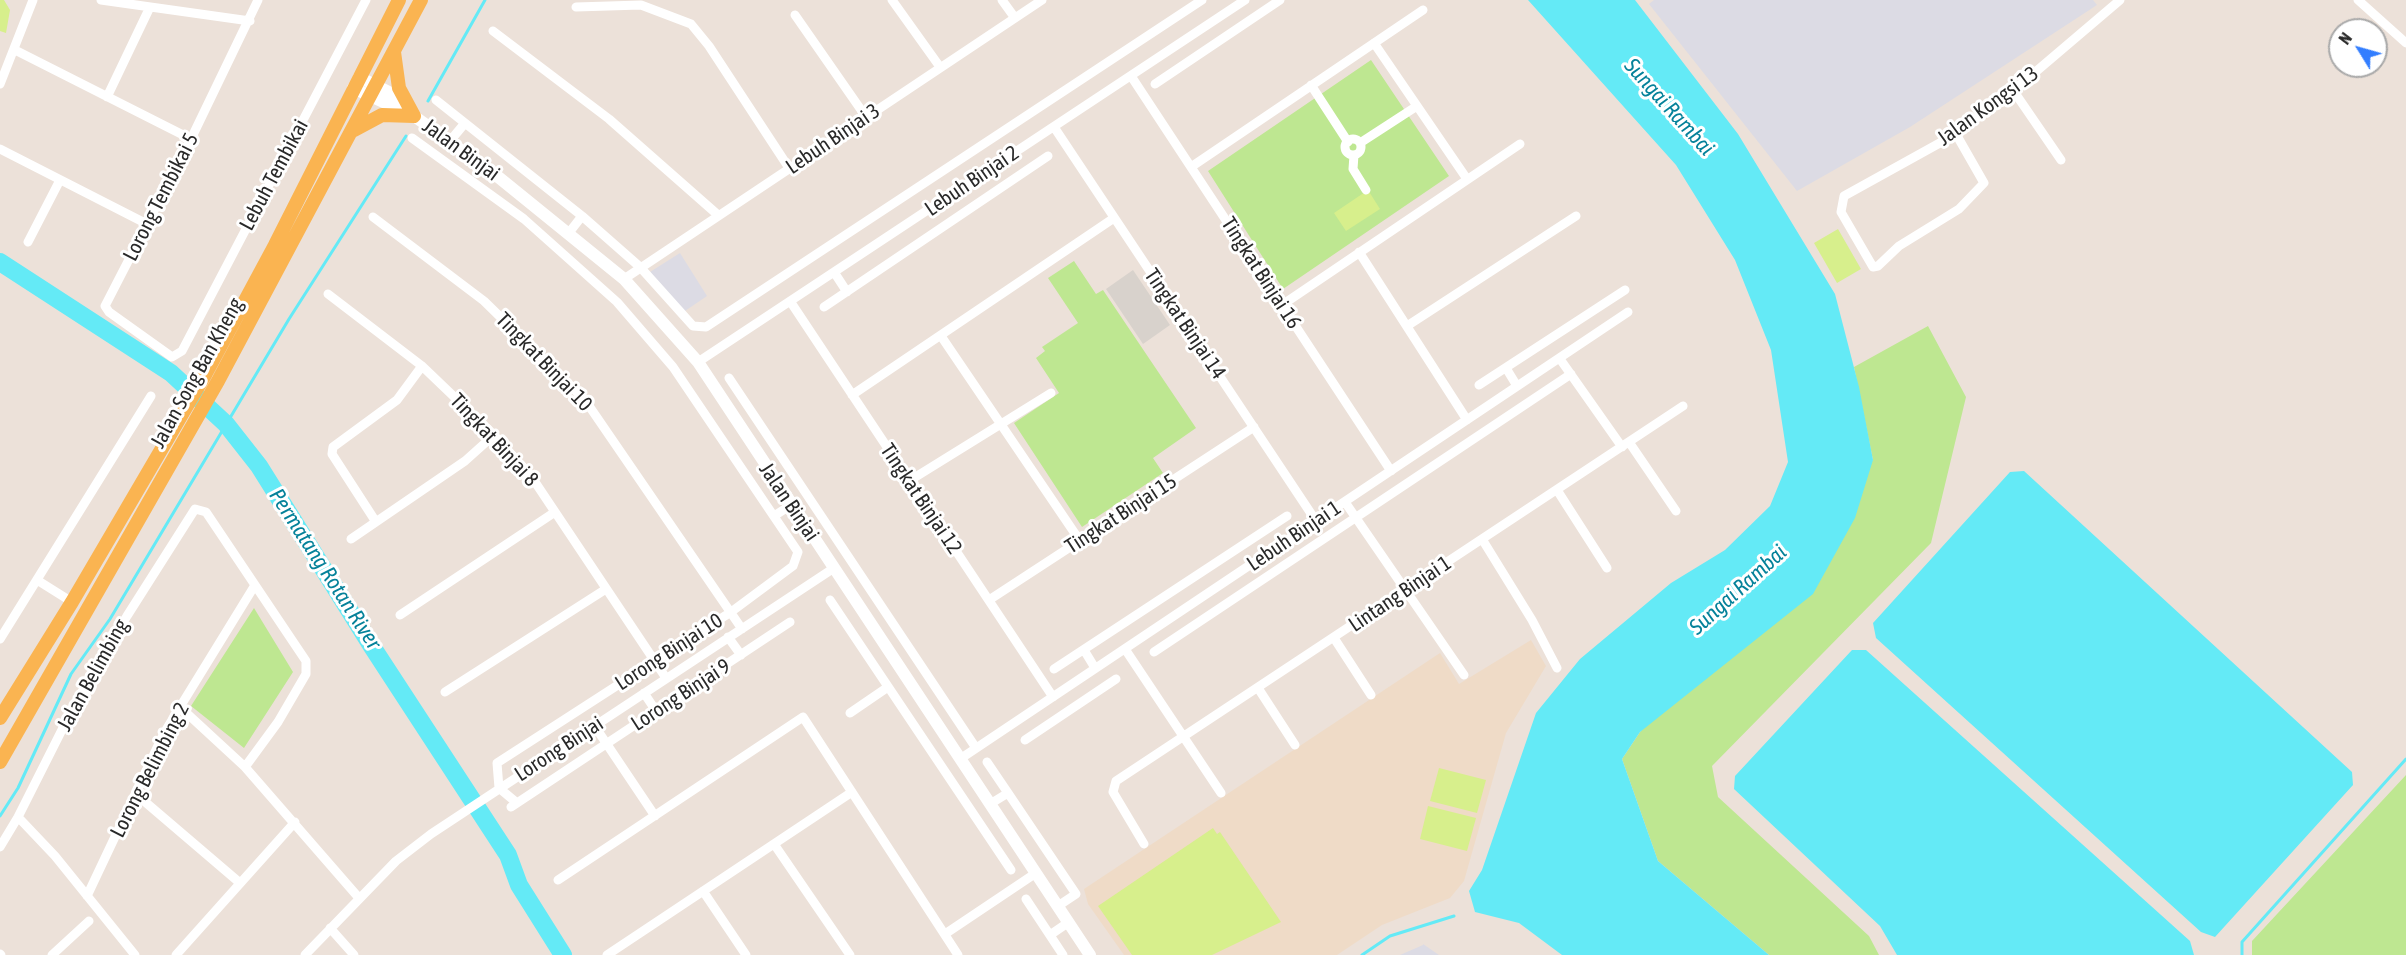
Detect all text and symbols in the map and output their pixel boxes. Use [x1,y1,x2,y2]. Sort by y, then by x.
north arrow [2328,18,2388,78]
text: N [2335,29,2355,48]
water label: Sungai Rambai [1619,53,1719,161]
street label: Jalan Kongsi 13 [1933,61,2043,151]
street label: Lebuh Binjai 3 [781,98,885,180]
street label: Jalan Binjai [417,114,505,186]
street label: Lebuh Tembikai [234,115,314,235]
street label: Lorong Tembikai 5 [118,129,204,265]
street label: Lebuh Binjai 2 [920,140,1024,222]
street label: Tingkat Binjai 16 [1216,213,1306,333]
street label: Tingkat Binjai 14 [1139,264,1231,384]
street label: Jalan Song Ban Kheng [145,294,249,452]
street label: Tingkat Binjai 10 [491,307,597,417]
street label: Tingkat Binjai 8 [445,388,543,492]
street label: Tingkat Binjai 12 [875,439,967,559]
street label: Jalan Binjai [754,458,824,546]
street label: Tingkat Binjai 15 [1061,469,1181,559]
water label: Permatang Rotan River [263,484,387,654]
street label: Lebuh Binjai 1 [1242,495,1346,577]
water label: Sungai Rambai [1684,540,1792,640]
street label: Lintang Binjai 1 [1344,551,1456,637]
street label: Lorong Binjai 10 [610,608,728,696]
street label: Jalan Belimbing [52,615,134,735]
street label: Lorong Binjai 9 [627,654,735,736]
street label: Lorong Belimbing 2 [105,698,195,842]
street label: Lorong Binjai [510,711,608,787]

